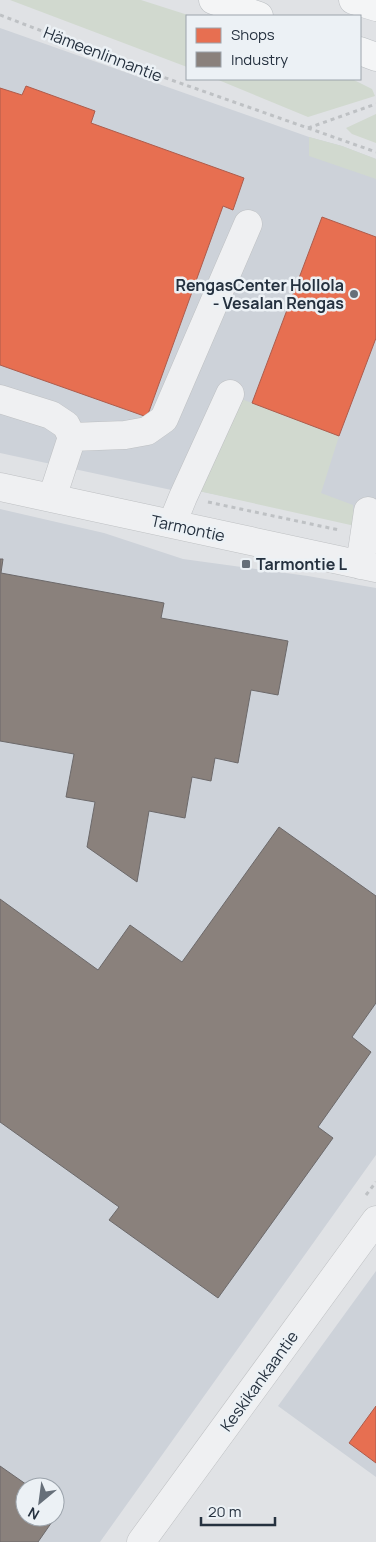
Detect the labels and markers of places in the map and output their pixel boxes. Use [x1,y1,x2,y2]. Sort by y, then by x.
place label: RengasCenter Hollola - Vesalan Rengas [175,274,344,314]
marker: RengasCenter Hollola - Vesalan Rengas [348,288,360,300]
place label: Tarmontie L [256,553,348,575]
marker: Tarmontie L [240,558,252,570]

